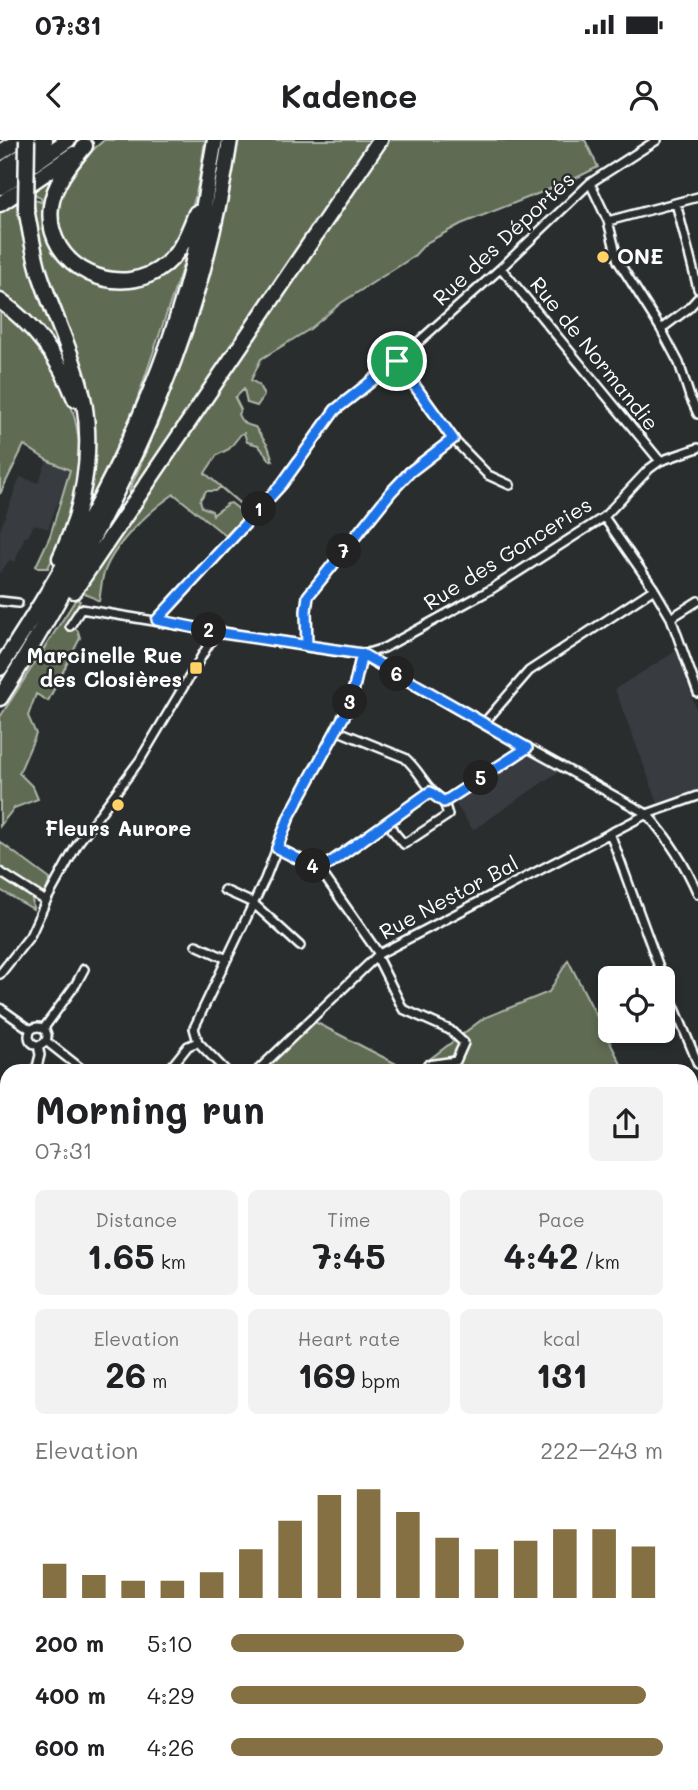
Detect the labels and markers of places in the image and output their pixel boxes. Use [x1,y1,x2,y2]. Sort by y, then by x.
place label: ONE [617,242,663,269]
marker: ONE [595,249,611,265]
pin [367,331,427,391]
pin: 1 [242,492,276,526]
pin: 7 [326,534,362,568]
pin: 2 [192,612,227,648]
place label: Marcinelle Rue des Closières [26,641,182,692]
pin: 6 [380,656,414,692]
marker: Marcinelle Rue des Closières [188,660,204,676]
pin: 3 [332,684,368,720]
pin: 5 [463,760,498,796]
marker: Fleurs Aurore [110,797,126,813]
place label: Fleurs Aurore [45,814,191,841]
pin: 4 [296,848,330,884]

